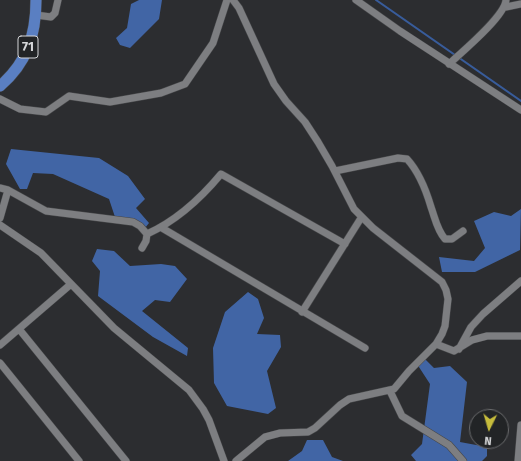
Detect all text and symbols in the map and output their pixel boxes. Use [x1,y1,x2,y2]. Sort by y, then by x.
road number: 71 [18,36,38,58]
north arrow [469,409,509,449]
text: N [484,434,492,447]

